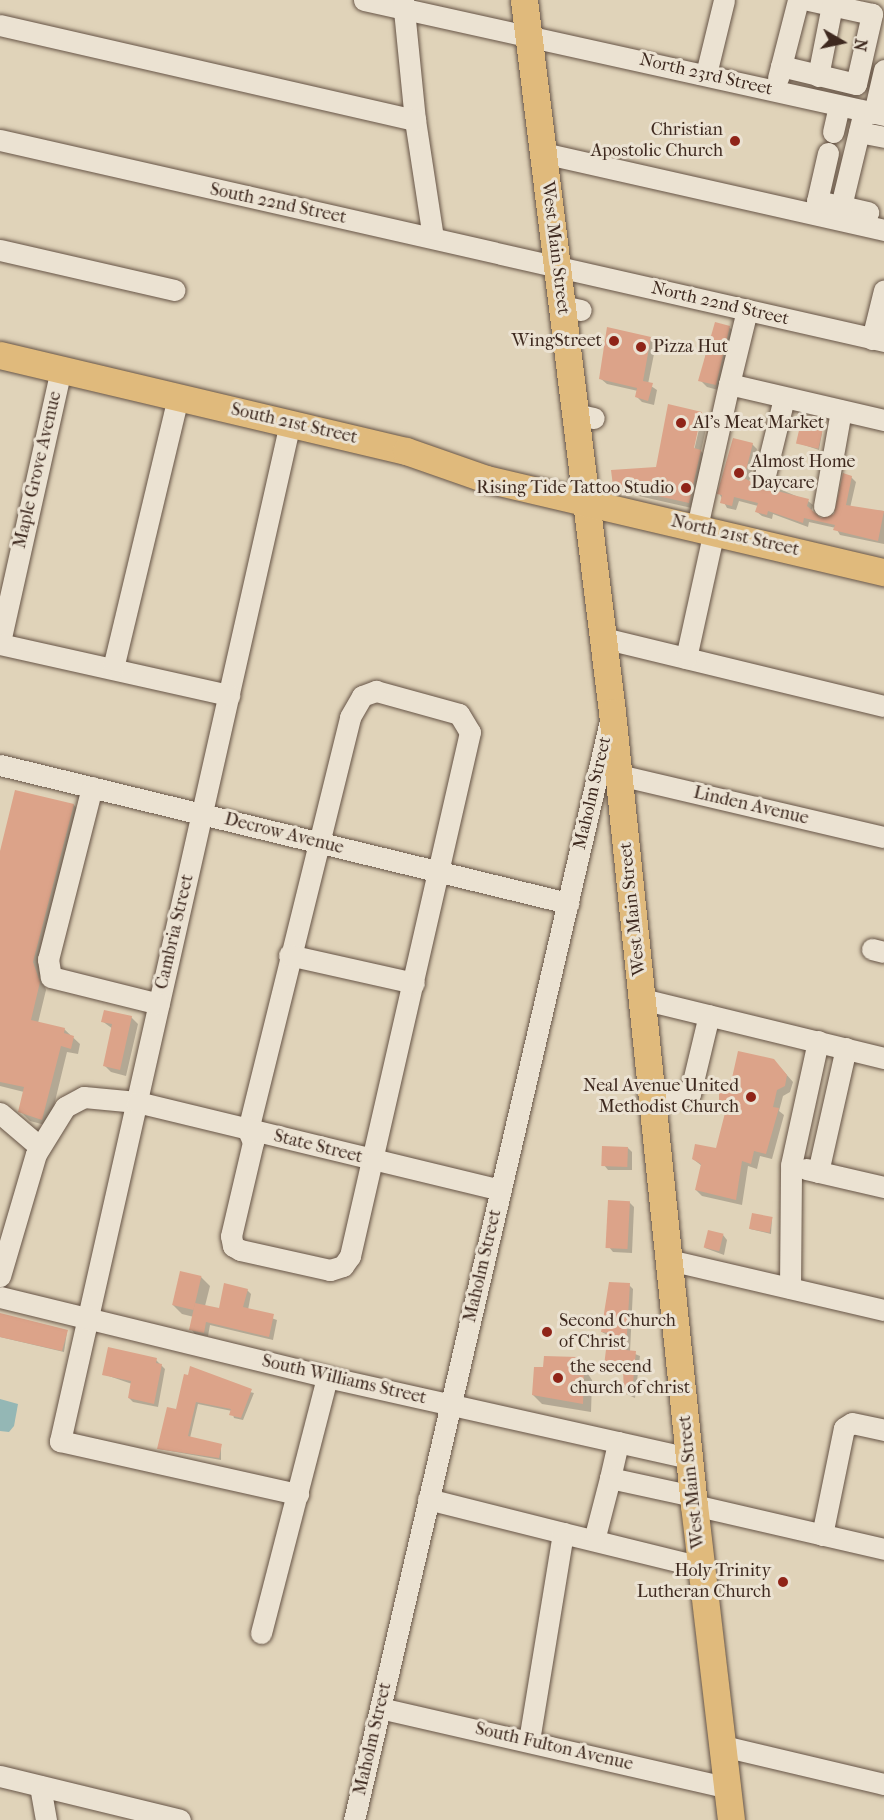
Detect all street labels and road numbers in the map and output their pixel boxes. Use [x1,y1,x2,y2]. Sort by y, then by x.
street label: North 23rd Street [637,49,775,101]
street label: South 22nd Street [208,179,348,229]
street label: West Main Street [536,180,574,316]
street label: North 22nd Street [649,278,791,330]
street label: Maple Grove Avenue [9,389,67,551]
street label: South 21st Street [229,399,359,449]
street label: North 21st Street [669,511,801,561]
street label: Maholm Street [570,734,616,852]
street label: Linden Avenue [691,782,811,830]
street label: Decrow Avenue [222,809,346,859]
street label: West Main Street [615,841,651,977]
street label: Cambria Street [151,872,199,992]
street label: State Street [271,1126,365,1168]
street label: Maholm Street [460,1207,506,1325]
street label: South Williams Street [260,1351,428,1409]
street label: West Main Street [674,1414,710,1550]
street label: Maholm Street [350,1680,396,1798]
street label: South Fulton Avenue [473,1718,635,1776]

